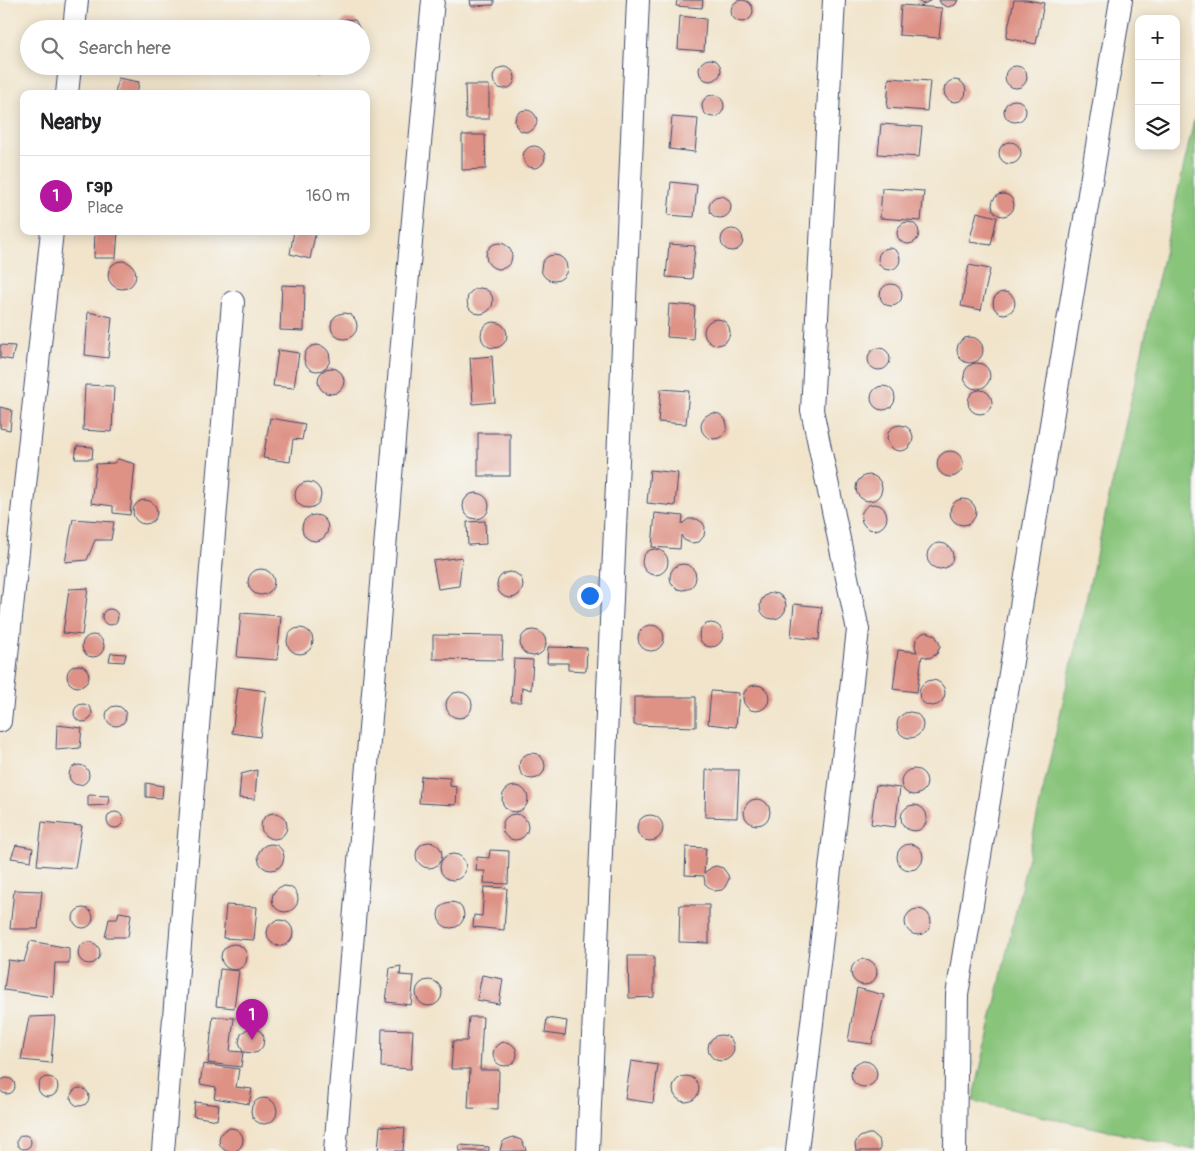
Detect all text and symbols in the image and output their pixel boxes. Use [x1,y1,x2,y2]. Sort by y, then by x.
map controls [1135,15,1180,150]
button: + [1135,15,1180,60]
search box [20,20,370,75]
icon: search [38,34,66,62]
text: Search here [78,36,171,60]
button: − [1135,60,1180,105]
button: layers [1135,105,1180,150]
text: Nearby [40,109,101,136]
text: гэр [87,174,113,198]
text: 1 [53,186,59,206]
text: 160 m [306,186,350,206]
text: Place [87,198,123,218]
your location [577,583,603,609]
pin: 1 [236,999,268,1040]

